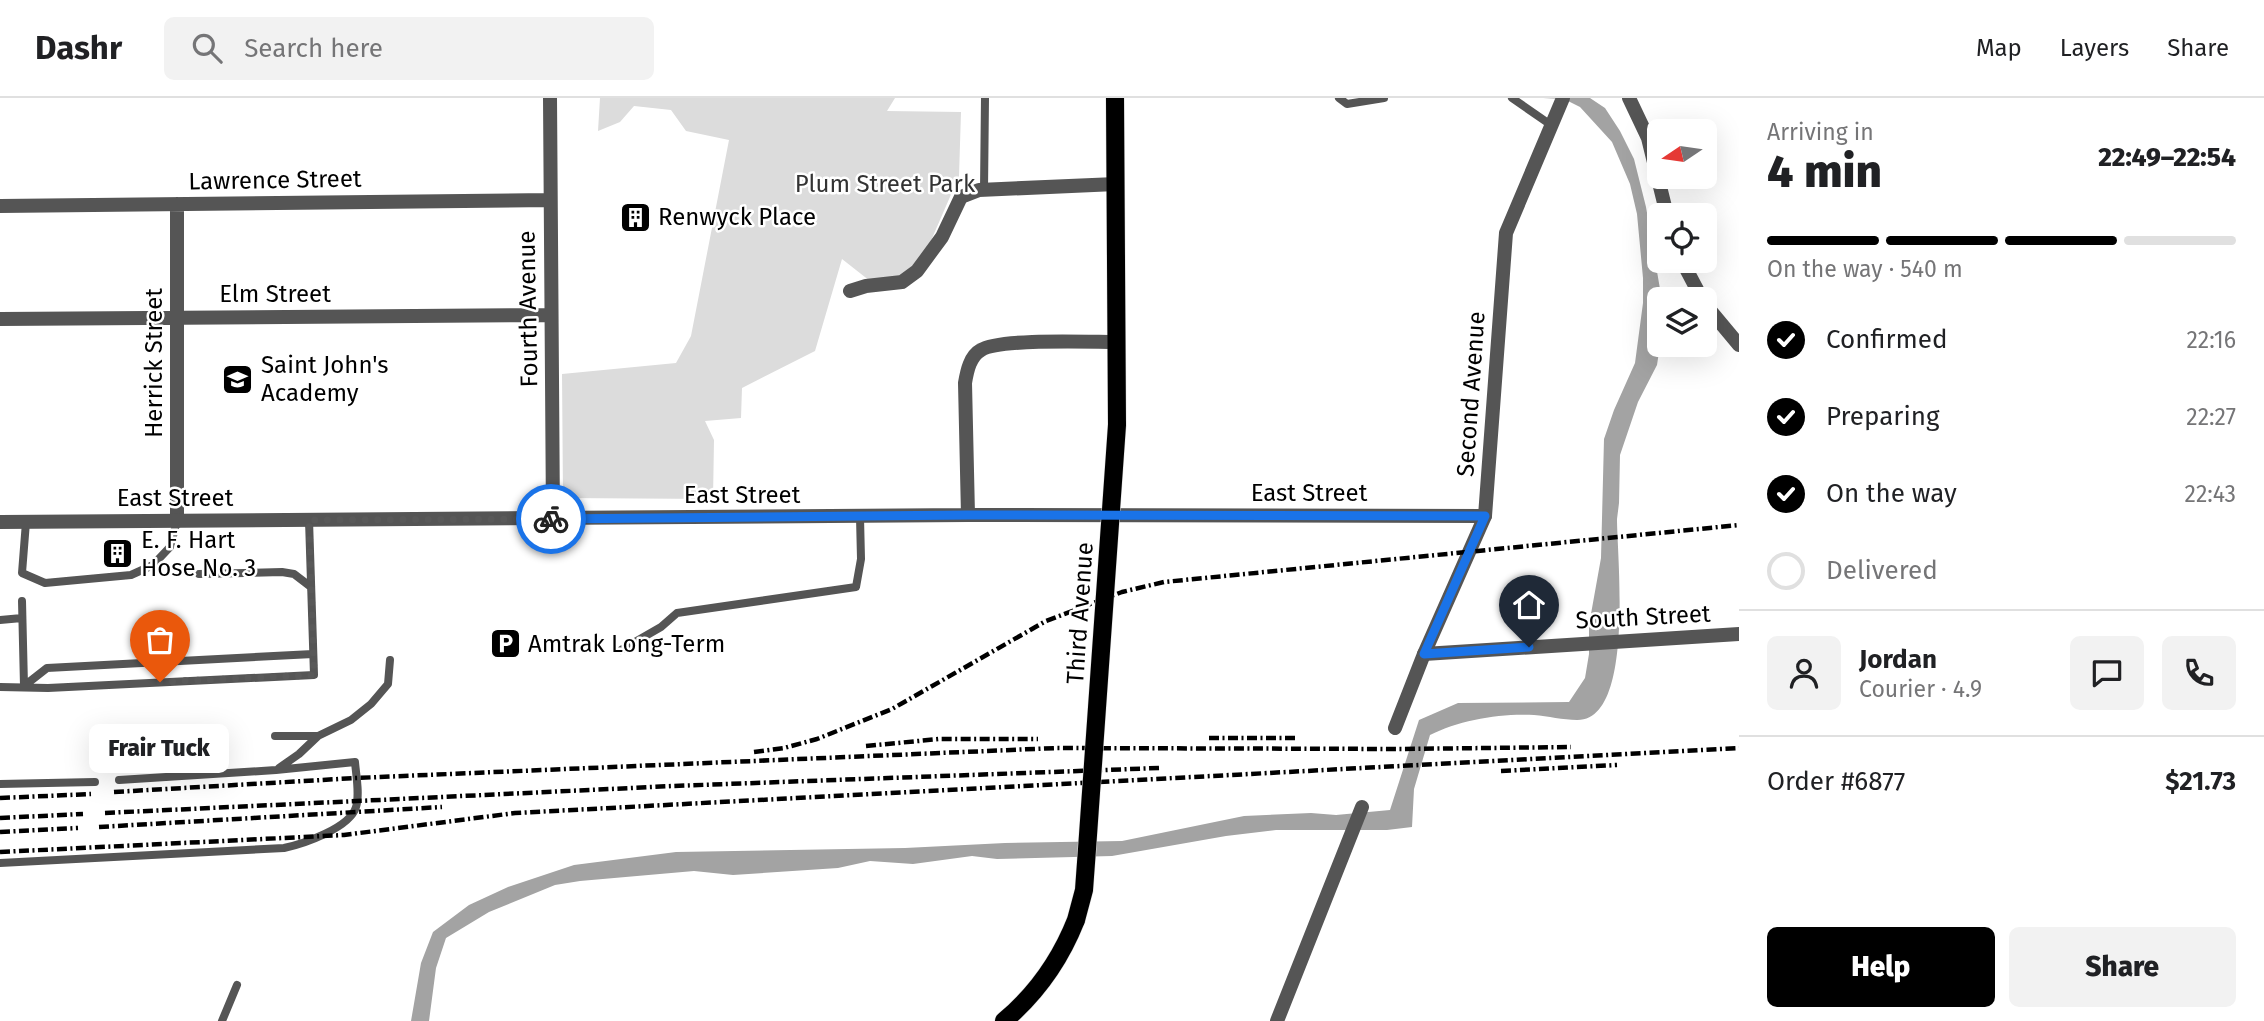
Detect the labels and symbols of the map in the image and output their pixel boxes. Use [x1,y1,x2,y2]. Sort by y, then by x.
north arrow [1647,119,1717,189]
street label: Lawrence Street [188,164,362,196]
park label: Plum Street Park [795,170,976,198]
building icon: Renwyck Place [618,200,652,234]
place label: Renwyck Place [658,203,816,231]
street label: Fourth Avenue [513,230,543,388]
street label: Elm Street [219,280,331,308]
street label: Herrick Street [140,288,168,438]
street label: Second Avenue [1451,310,1491,478]
place label: Saint John's Academy [261,351,388,407]
school or university icon: Saint John's Academy [221,362,255,396]
street label: East Street [1251,479,1368,507]
street label: East Street [684,481,801,509]
street label: East Street [117,484,234,512]
courier [516,484,586,554]
place label: E. F. Hart Hose No. 3 [141,526,256,582]
building icon: E. F. Hart Hose No. 3 [101,537,135,571]
street label: Third Avenue [1061,541,1099,685]
pin [1499,575,1559,647]
street label: South Street [1575,599,1712,635]
pin [130,610,190,682]
parking icon: Amtrak Long-Term [488,627,522,661]
place label: Amtrak Long-Term [528,630,725,658]
callout: Frair Tuck [90,724,230,773]

